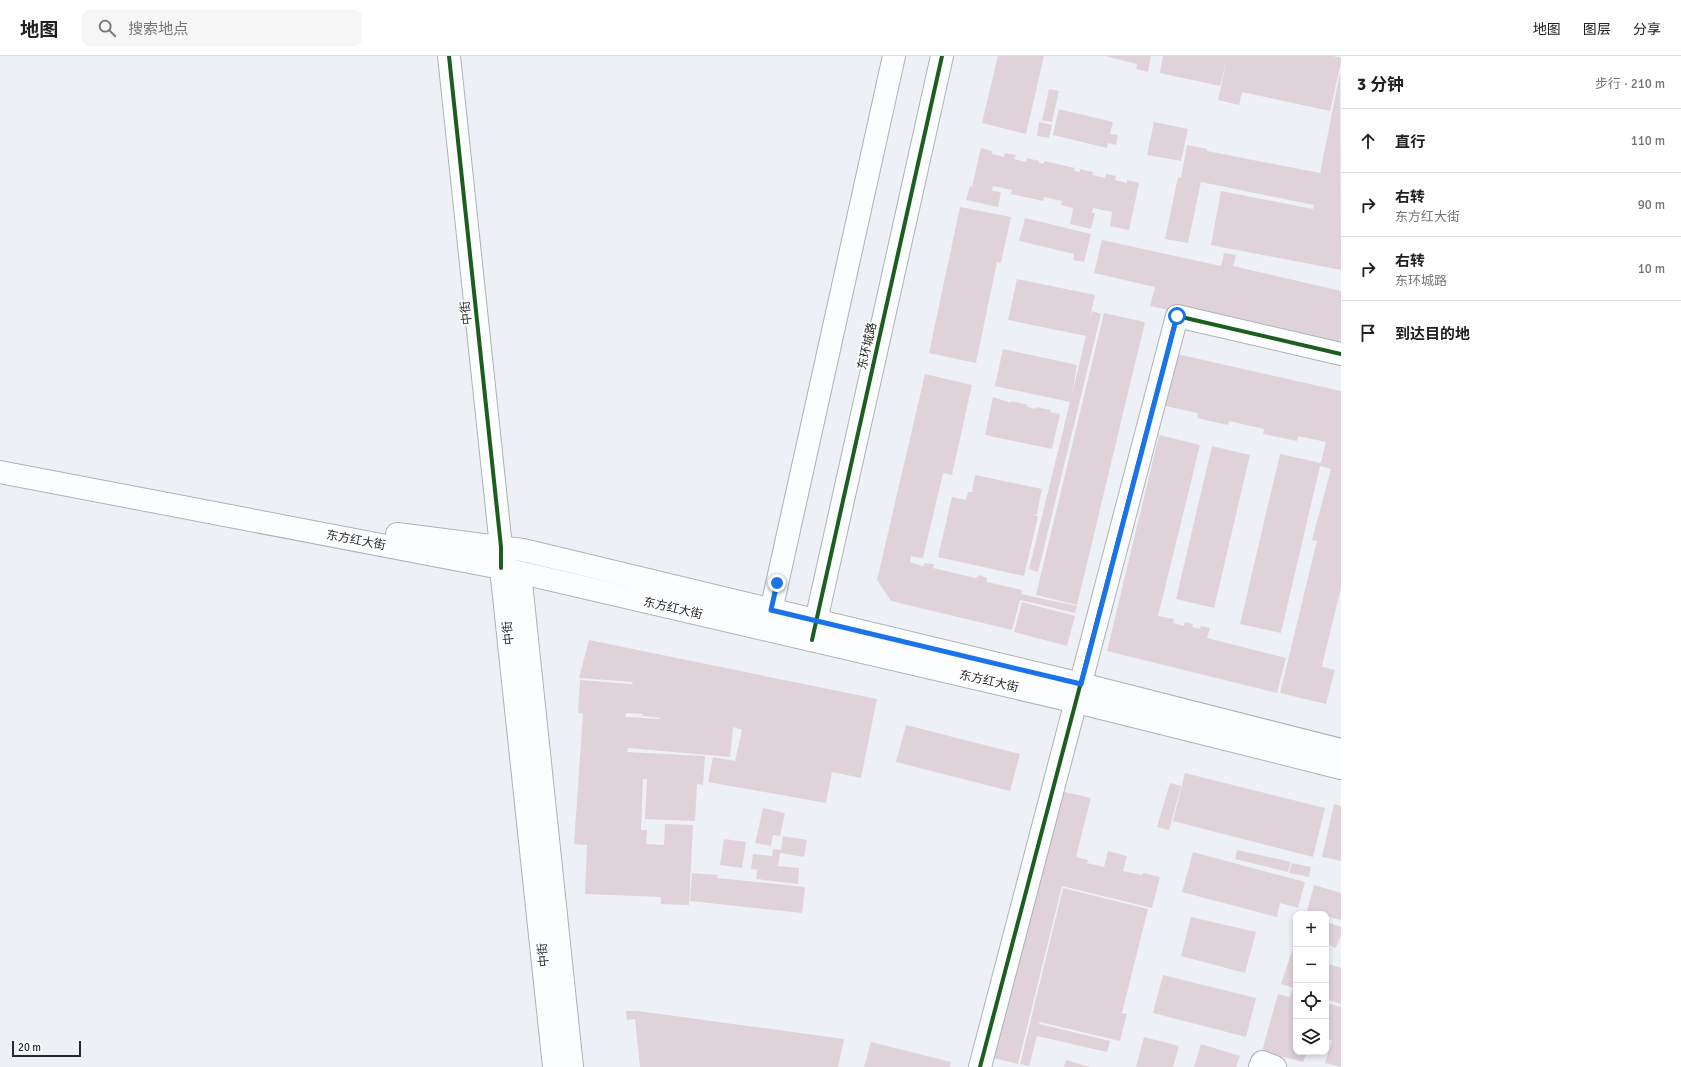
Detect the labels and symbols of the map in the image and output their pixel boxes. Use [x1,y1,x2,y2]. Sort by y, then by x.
street label: 中街 [458,300,475,326]
route start [1168,307,1186,325]
street label: 东环城路 [855,321,880,371]
street label: 东方红大街 [325,527,387,554]
route end [768,574,786,592]
street label: 东方红大街 [642,594,704,623]
street label: 中街 [500,620,517,646]
street label: 东方红大街 [958,667,1020,696]
street label: 中街 [535,942,552,968]
scale bar [12,1039,81,1058]

